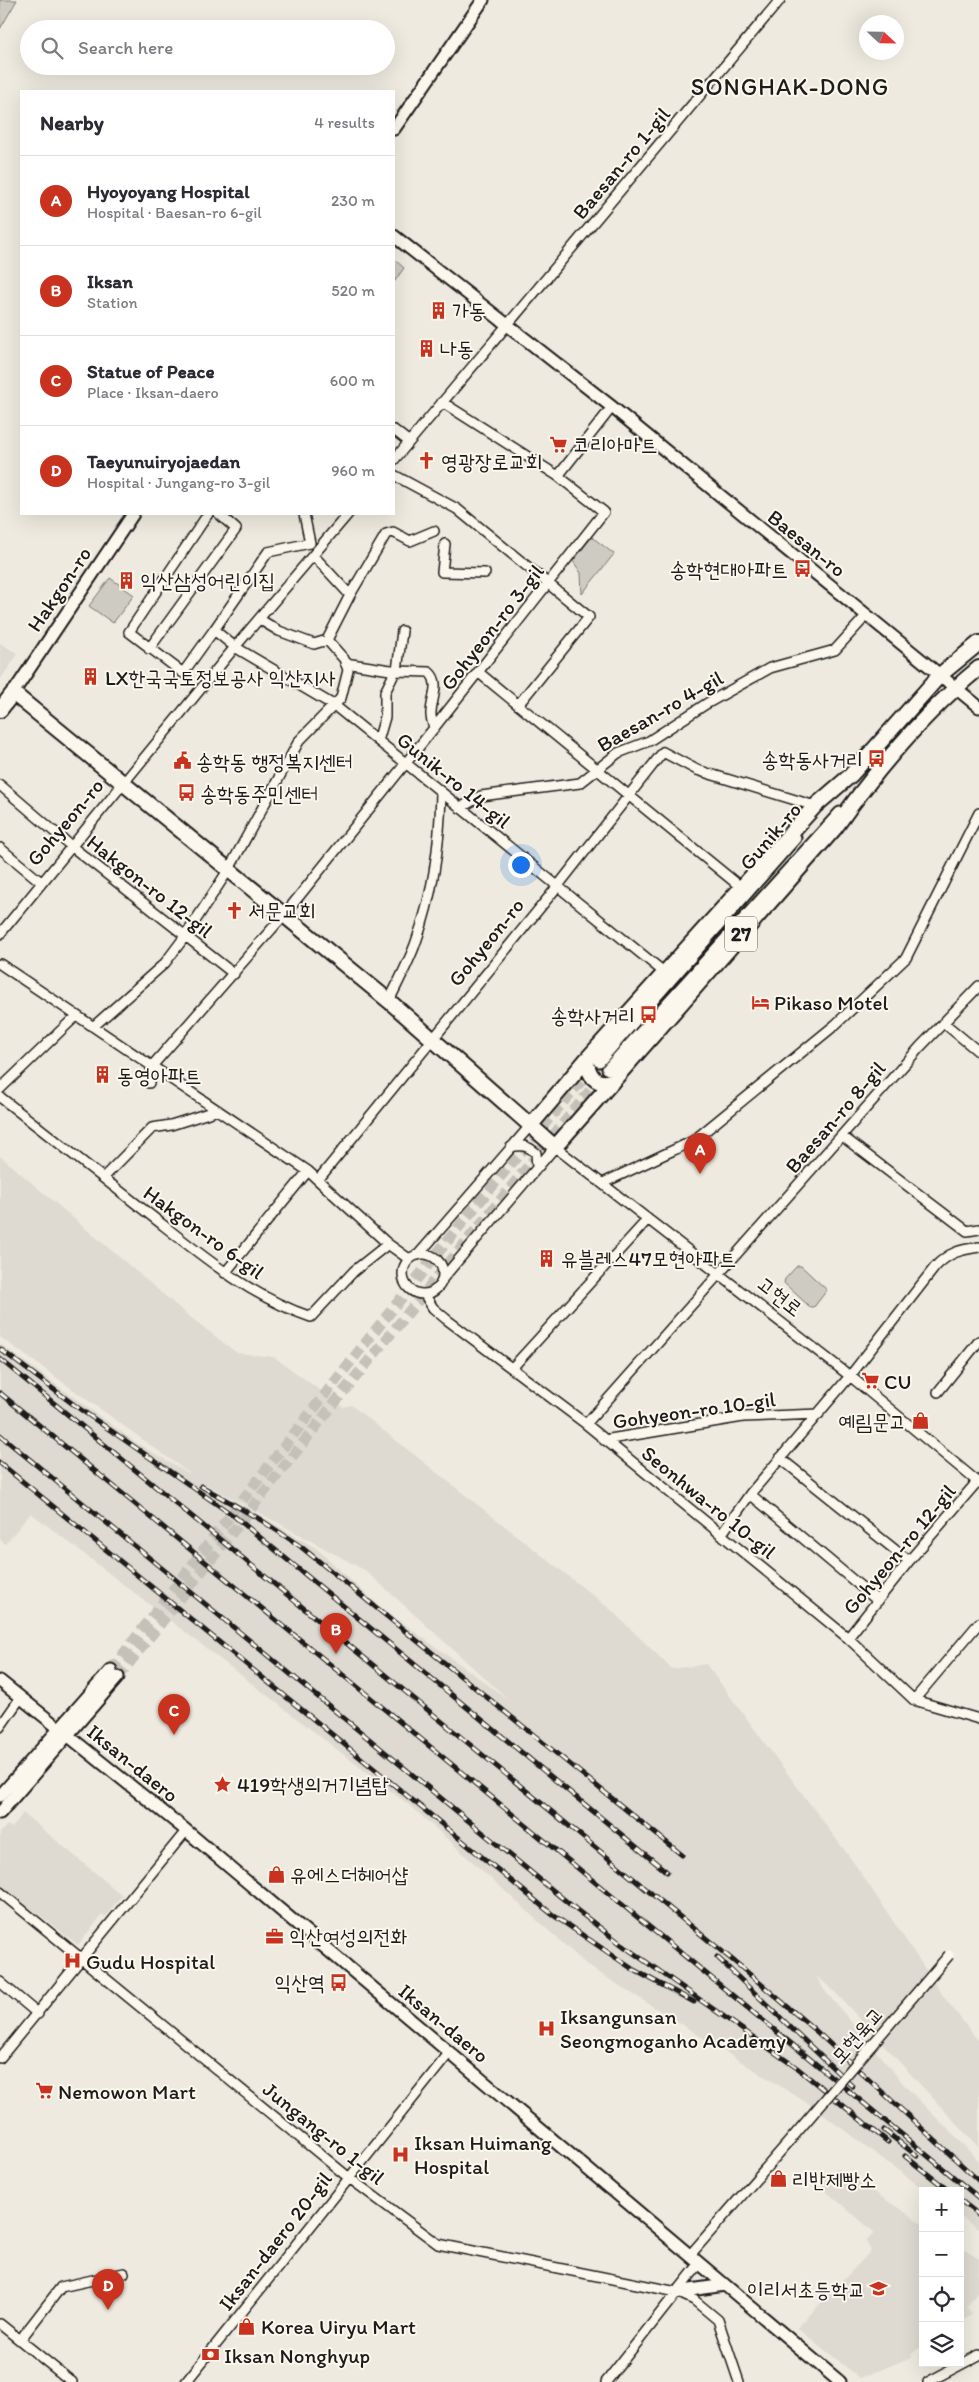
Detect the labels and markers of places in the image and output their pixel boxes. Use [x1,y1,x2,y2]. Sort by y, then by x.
place label: 가동 [452,298,486,323]
building icon: 가동 [428,300,448,320]
place label: 나동 [440,336,474,361]
building icon: 나동 [416,338,436,358]
place label: 코리아마트 [573,432,658,457]
supermarket icon: 코리아마트 [549,434,569,454]
place label: 영광장로교회 [441,449,542,474]
church icon: 영광장로교회 [417,451,437,471]
place label: 송학현대아파트 [670,557,788,582]
bus stop icon: 송학현대아파트 [792,559,812,579]
place label: 익산삼성어린이집 [140,568,275,593]
building icon: 익산삼성어린이집 [116,570,136,590]
place label: LX한국국토정보공사 익산지사 [105,665,336,690]
building icon: LX한국국토정보공사 익산지사 [81,667,101,687]
place label: 송학동사거리 [762,747,863,772]
place label: 송학동 행정복지센터 [196,749,353,774]
bus stop icon: 송학동사거리 [867,749,887,769]
public building icon: 송학동 행정복지센터 [172,751,192,771]
place label: 송학동주민센터 [200,781,318,806]
bus stop icon: 송학동주민센터 [176,783,196,803]
place label: 서문교회 [248,898,316,923]
church icon: 서문교회 [224,900,244,920]
place label: Pikaso Motel [774,990,888,1015]
hotel icon: Pikaso Motel [750,992,770,1012]
place label: 송학사거리 [551,1003,635,1028]
bus stop icon: 송학사거리 [639,1005,659,1025]
place label: 동영아파트 [117,1063,202,1088]
building icon: 동영아파트 [93,1065,113,1085]
pin: A [684,1133,716,1174]
place label: 유블레스47모현아파트 [561,1246,736,1271]
building icon: 유블레스47모현아파트 [537,1248,557,1268]
place label: CU [884,1369,911,1394]
supermarket icon: CU [860,1371,880,1391]
place label: 예림문고 [838,1409,906,1434]
shop icon: 예림문고 [910,1411,930,1431]
pin: B [320,1613,352,1654]
pin: C [158,1694,190,1735]
place label: 419학생의거기념탑 [237,1772,389,1797]
place icon: 419학생의거기념탑 [213,1774,233,1794]
place label: 유에스더헤어샵 [290,1862,408,1887]
shop icon: 유에스더헤어샵 [266,1864,286,1884]
place label: 익산여성의전화 [289,1924,407,1949]
office icon: 익산여성의전화 [265,1926,285,1946]
place label: Gudu Hospital [86,1949,215,1974]
hospital icon: Gudu Hospital [62,1951,82,1971]
place label: 익산역 [274,1970,325,1995]
bus stop icon: 익산역 [329,1972,349,1992]
place label: Iksangunsan Seongmoganho Academy [560,2004,786,2053]
hospital icon: Iksangunsan Seongmoganho Academy [536,2018,556,2038]
place label: Nemowon Mart [58,2079,196,2104]
supermarket icon: Nemowon Mart [34,2081,54,2101]
place label: Iksan Huimang Hospital [414,2130,552,2179]
hospital icon: Iksan Huimang Hospital [390,2144,410,2164]
place label: 리반제빵소 [792,2167,877,2192]
shop icon: 리반제빵소 [768,2169,788,2189]
pin: D [92,2269,124,2310]
place label: 이리서초등학교 [747,2277,865,2302]
school or university icon: 이리서초등학교 [869,2279,889,2299]
place label: Korea Uiryu Mart [261,2314,416,2339]
shop icon: Korea Uiryu Mart [237,2316,257,2336]
place label: Iksan Nonghyup [224,2343,370,2368]
bank icon: Iksan Nonghyup [200,2345,220,2365]

